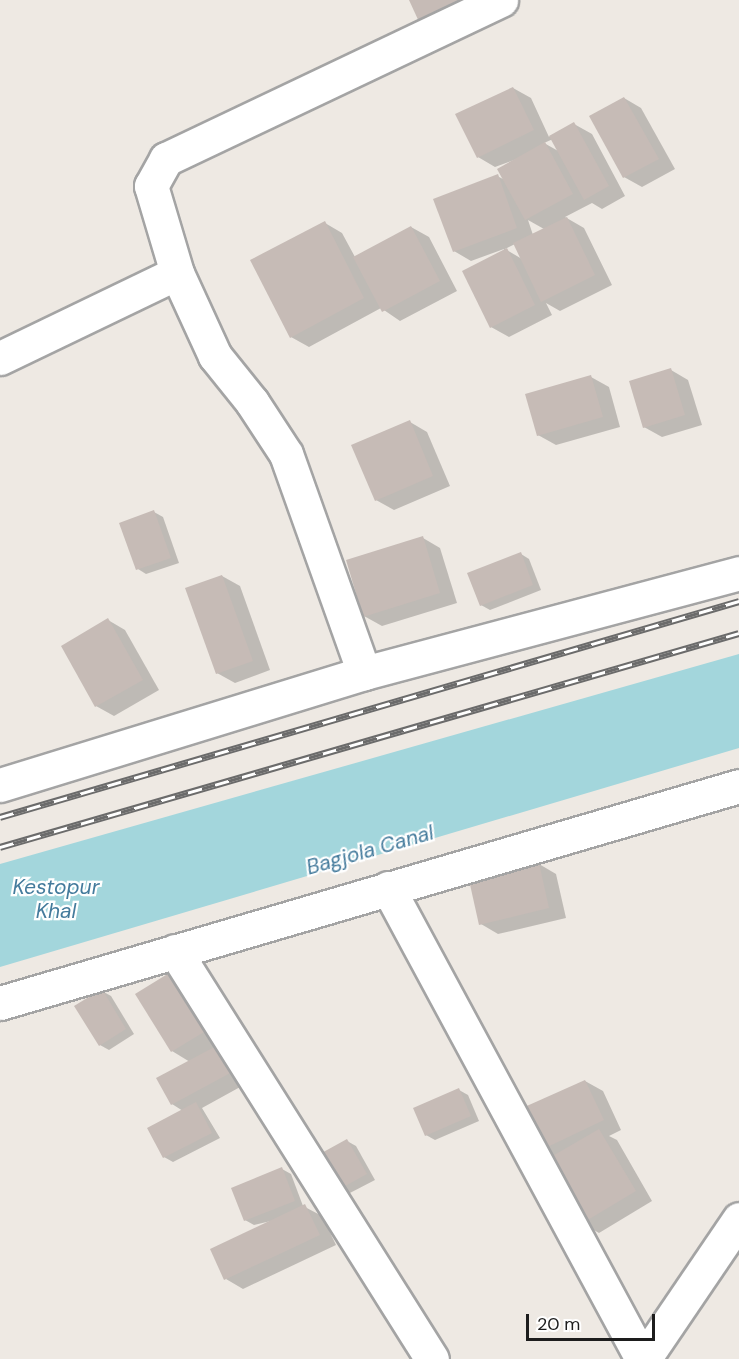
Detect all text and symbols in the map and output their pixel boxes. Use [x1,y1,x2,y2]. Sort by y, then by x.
water label: Bagjola Canal [303,820,437,880]
water label: Kestopur Khal [13,874,99,924]
scale bar [529,1302,658,1340]
text: 20 m [537,1312,580,1336]

